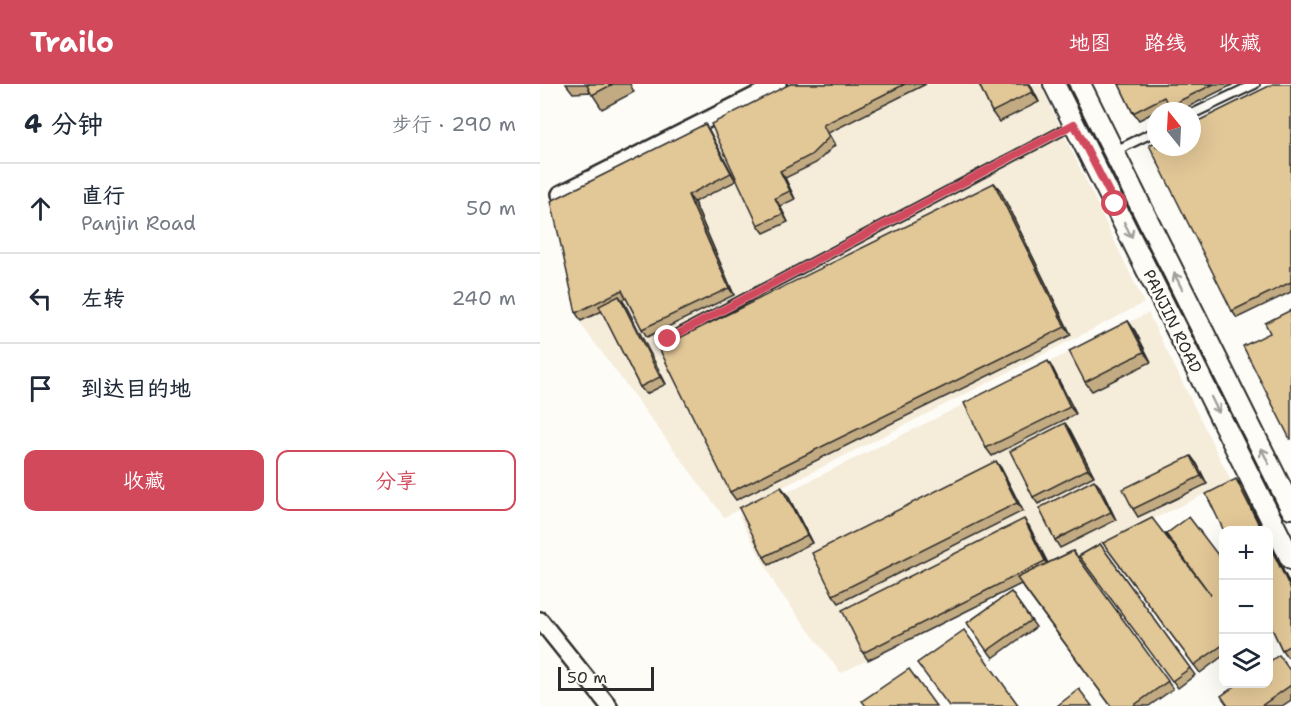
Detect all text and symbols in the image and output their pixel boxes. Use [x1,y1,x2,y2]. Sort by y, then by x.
text: Trailo [30,23,114,61]
text: 地图 [1069,29,1111,57]
text: 路线 [1144,29,1186,57]
text: 收藏 [1219,29,1261,57]
north arrow [1147,102,1201,156]
text: 4 分钟 [24,106,103,141]
text: 步行 · 290 m [392,111,516,137]
text: 直行 [81,181,125,210]
route start [1101,190,1127,216]
icon: ahead [24,192,57,225]
text: 50 m [466,195,516,221]
text: Panjin Road [81,210,196,236]
one-way arrow [1122,221,1134,239]
street label: PANJIN ROAD [1138,266,1207,376]
one-way arrow [1172,273,1184,290]
icon: left [24,282,57,315]
text: 左转 [81,284,125,313]
text: 240 m [451,285,516,311]
route end [654,325,680,351]
icon: arrive [24,372,57,405]
text: 到达目的地 [81,374,191,403]
one-way arrow [1209,395,1221,413]
one-way arrow [1259,447,1270,465]
button: 收藏 [24,450,264,511]
button: 分享 [276,450,516,511]
map controls [1219,526,1273,688]
button: + [1219,526,1273,580]
button: − [1219,580,1273,634]
button: layers [1219,634,1273,688]
scale bar [558,664,654,692]
text: 50 m [567,667,607,688]

